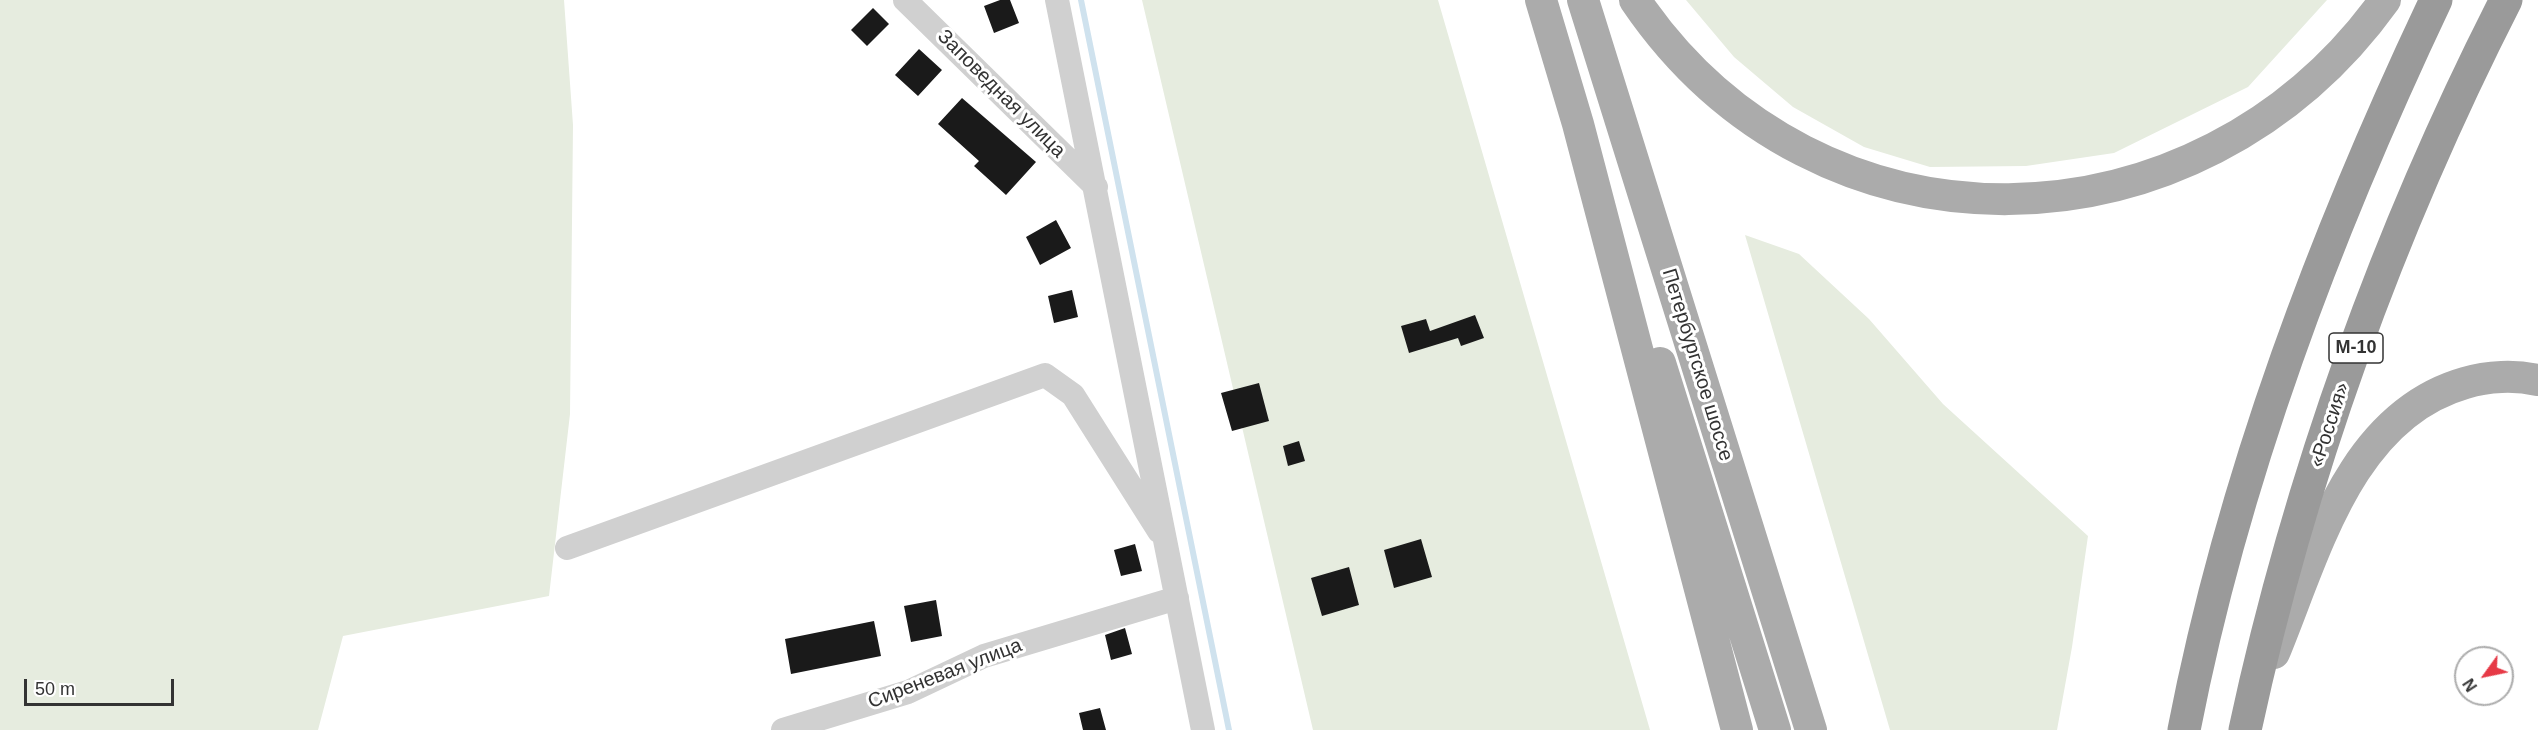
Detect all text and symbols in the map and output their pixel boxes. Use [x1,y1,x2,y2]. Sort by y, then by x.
street label: Заповедная улица [932,25,1070,163]
street label: Петербургское шоссе [1656,266,1738,464]
road number: М-10 [2329,333,2383,363]
street label: «Россия» [2305,380,2355,470]
street label: Сиреневая улица [865,634,1025,714]
north arrow [2454,646,2514,706]
scale bar [27,667,177,705]
text: N [2460,676,2480,694]
text: 50 m [35,679,75,699]

